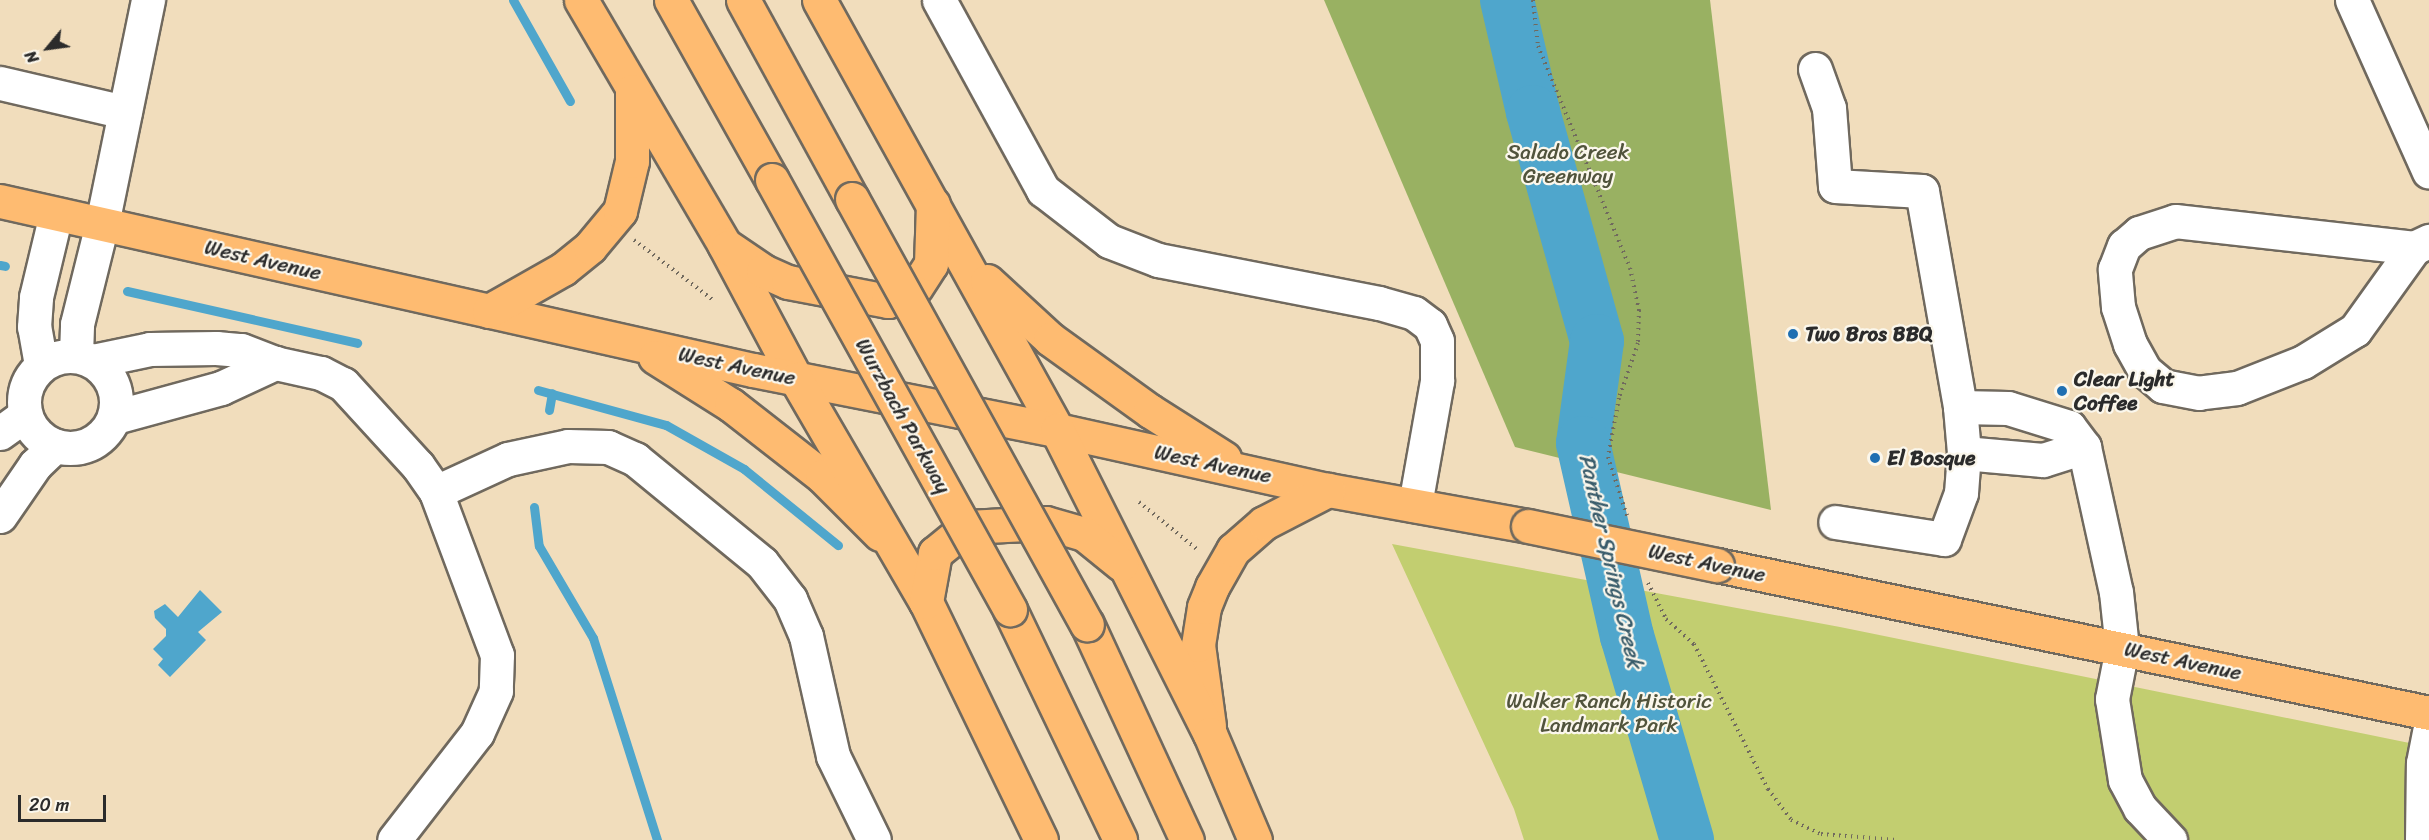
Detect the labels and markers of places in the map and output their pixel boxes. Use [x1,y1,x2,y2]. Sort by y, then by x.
place label: Two Bros BBQ [1805,321,1933,347]
marker: Two Bros BBQ [1786,327,1800,341]
place label: Clear Light Coffee [2074,366,2174,416]
marker: Clear Light Coffee [2055,384,2069,398]
place label: El Bosque [1887,445,1975,471]
marker: El Bosque [1868,451,1882,465]

